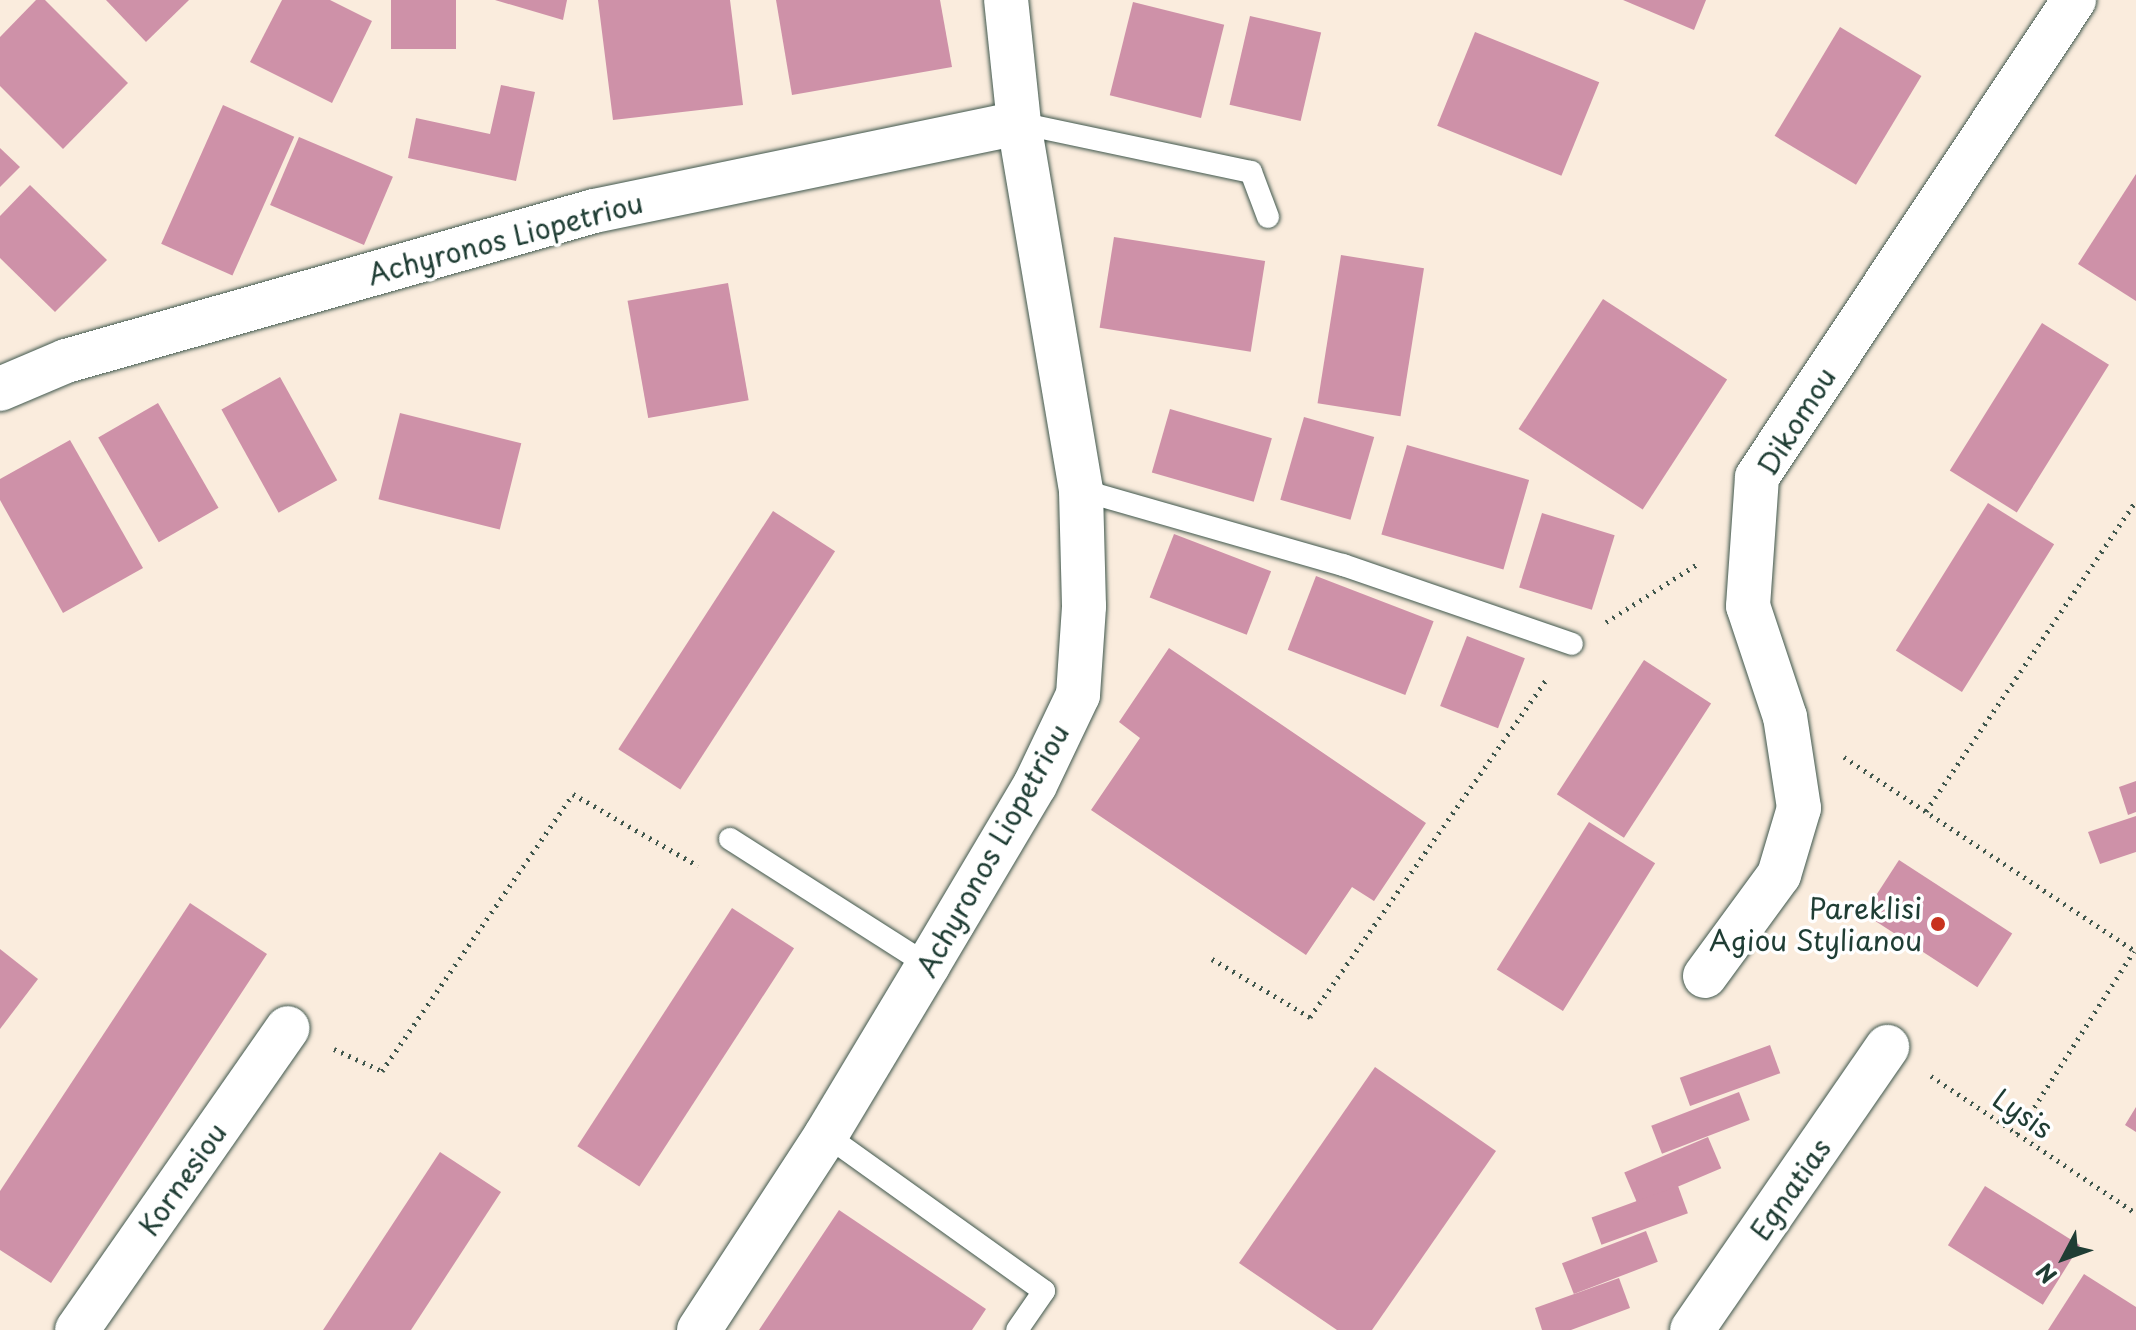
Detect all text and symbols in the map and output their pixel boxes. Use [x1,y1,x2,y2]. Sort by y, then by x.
street label: Achyronos Liopetriou [364,185,646,291]
street label: Dikomou [1750,361,1842,481]
street label: Achyronos Liopetriou [909,718,1075,982]
place label: Pareklisi Agiou Stylianou [1709,891,1922,957]
marker: Pareklisi Agiou Stylianou [1929,915,1947,933]
street label: Lysis [1987,1081,2059,1145]
street label: Kornesiou [131,1116,233,1242]
street label: Egnatias [1743,1132,1837,1246]
north arrow [2024,1218,2104,1298]
text: N [2027,1257,2064,1291]

